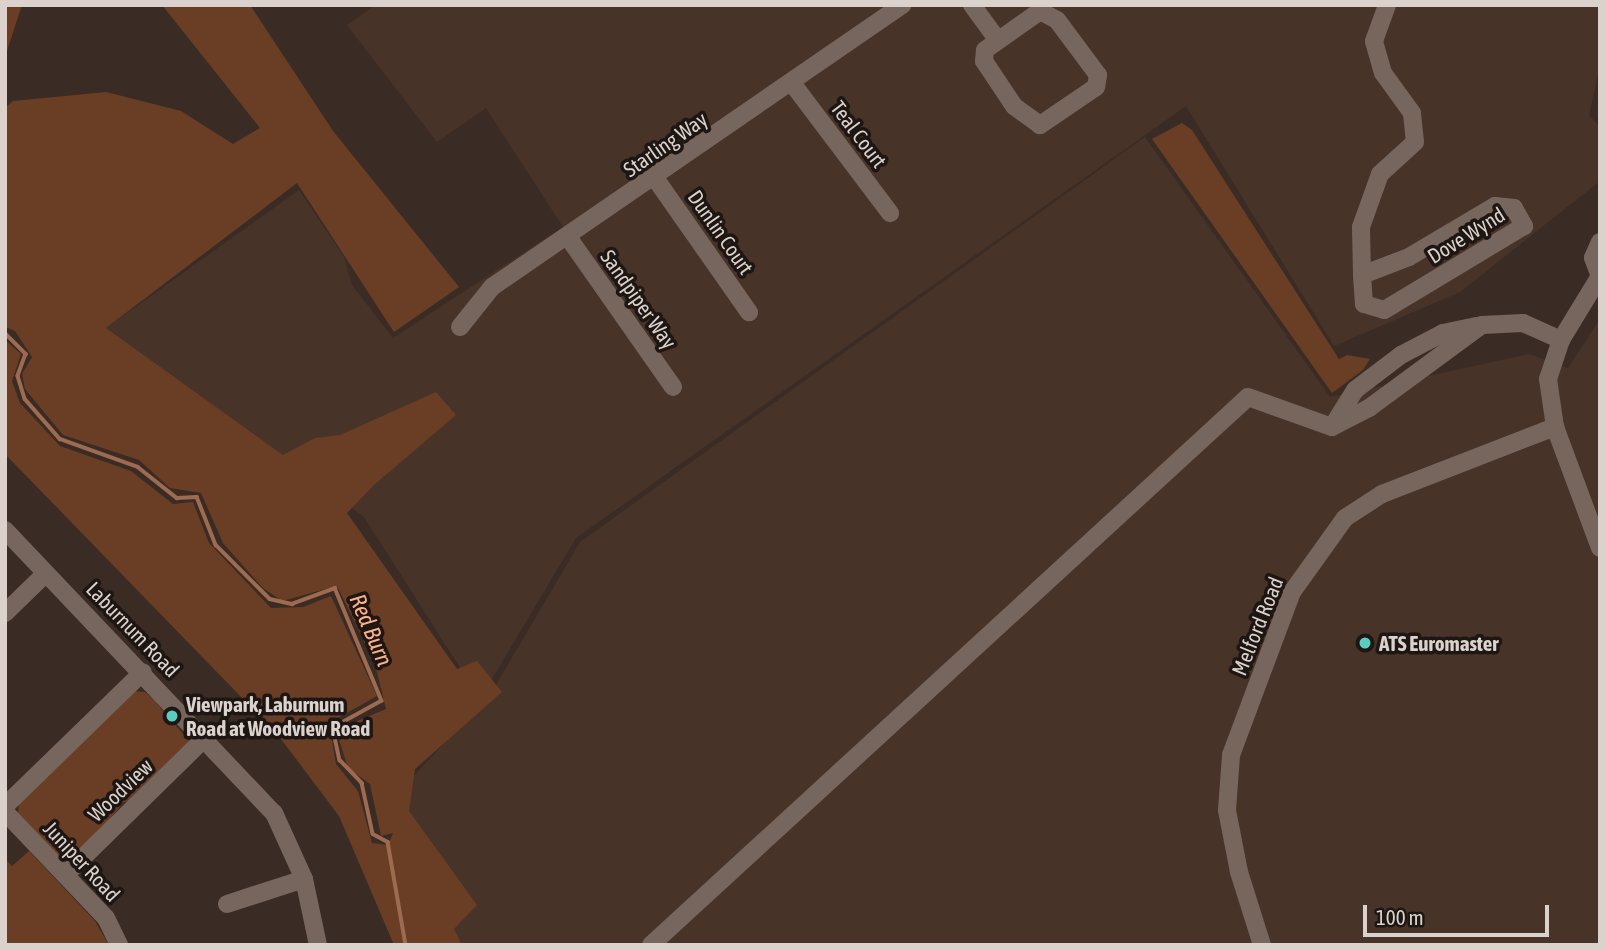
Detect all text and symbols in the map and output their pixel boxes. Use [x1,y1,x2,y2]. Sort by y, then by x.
street label: Teal Court [826,96,892,172]
street label: Starling Way [618,106,712,182]
street label: Dunlin Court [683,185,759,279]
street label: Dove Wynd [1423,201,1509,269]
street label: Sandpiper Way [596,245,682,353]
street label: Melford Road [1226,573,1288,679]
street label: Laburnum Road [81,576,185,682]
water label: Red Burn [344,590,398,670]
place label: ATS Euromaster [1379,630,1498,656]
marker: ATS Euromaster [1357,635,1373,651]
place label: Viewpark, Laburnum Road at Woodview Road [186,691,370,741]
marker: Viewpark, Laburnum Road at Woodview Road [164,708,180,724]
street label: Woodview [83,753,157,827]
street label: Juniper Road [39,816,125,906]
scale bar [1367,890,1552,934]
text: 100 m [1376,905,1424,929]

